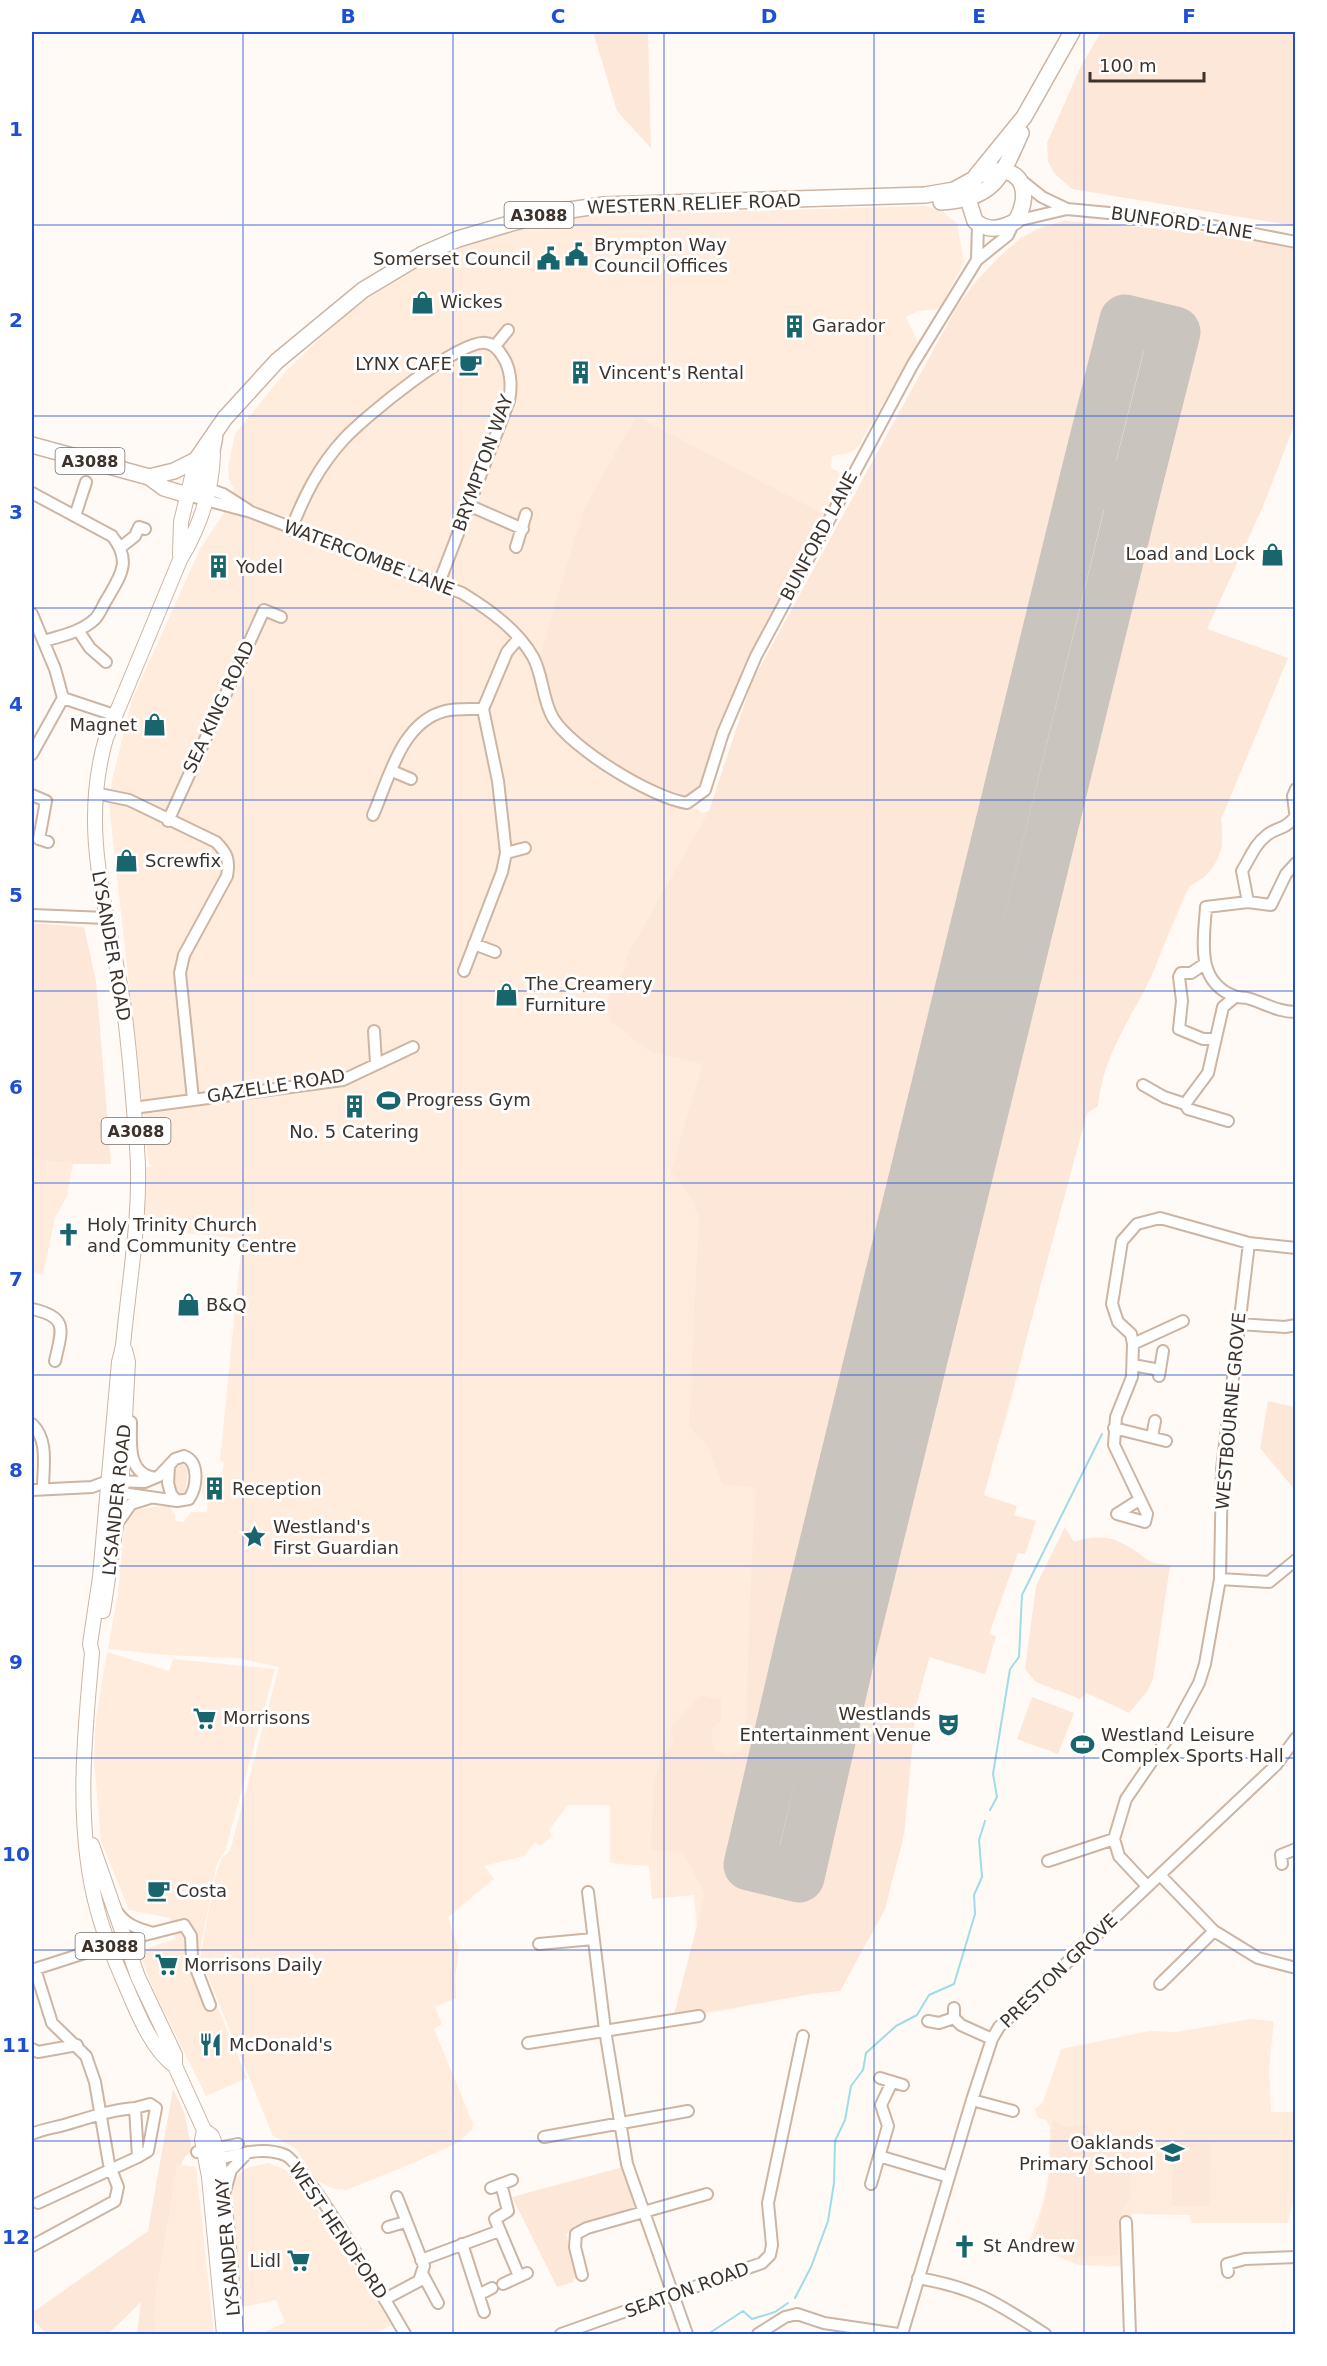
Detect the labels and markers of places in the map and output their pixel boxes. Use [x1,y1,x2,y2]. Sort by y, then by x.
place label: Brympton Way Council Offices [594,234,728,276]
public building icon: Brympton Way Council Offices [563,242,589,268]
public building icon: Somerset Council [536,246,562,272]
place label: Somerset Council [373,248,531,269]
shop icon: Wickes [409,289,435,315]
place label: Wickes [440,291,503,312]
building icon: Garador [781,313,807,339]
place label: Garador [812,315,886,336]
cafe icon: LYNX CAFE [457,351,483,377]
place label: LYNX CAFE [355,353,452,374]
building icon: Vincent's Rental [568,360,594,386]
place label: Vincent's Rental [599,362,744,383]
shop icon: Load and Lock [1260,541,1286,567]
place label: Load and Lock [1125,543,1256,564]
building icon: Yodel [205,554,231,580]
place label: Yodel [235,556,283,577]
shop icon: Magnet [142,712,168,738]
place label: Magnet [69,714,137,735]
shop icon: Screwfix [114,848,140,874]
place label: Screwfix [145,850,221,871]
place label: The Creamery Furniture [524,973,653,1015]
shop icon: The Creamery Furniture [494,981,520,1007]
sports icon: Progress Gym [375,1087,401,1113]
place label: Progress Gym [406,1089,531,1110]
building icon: No. 5 Catering [341,1093,367,1119]
place label: No. 5 Catering [289,1121,419,1142]
place label: Holy Trinity Church and Community Centre [87,1214,297,1256]
church icon: Holy Trinity Church and Community Centre [56,1222,82,1248]
shop icon: B&Q [175,1292,201,1318]
place label: B&Q [206,1294,247,1315]
building icon: Reception [201,1476,227,1502]
place label: Reception [232,1478,322,1499]
place label: Westland's First Guardian [273,1516,399,1558]
place icon: Westland's First Guardian [242,1524,268,1550]
place label: Westlands Entertainment Venue [740,1703,931,1745]
supermarket icon: Morrisons [192,1705,218,1731]
place label: Morrisons [223,1707,310,1728]
theatre icon: Westlands Entertainment Venue [936,1711,962,1737]
place label: Westland Leisure Complex Sports Hall [1101,1724,1284,1766]
sports icon: Westland Leisure Complex Sports Hall [1070,1732,1096,1758]
cafe icon: Costa [145,1878,171,1904]
place label: Costa [176,1880,227,1901]
supermarket icon: Morrisons Daily [153,1952,179,1978]
place label: Morrisons Daily [184,1954,323,1975]
restaurant icon: McDonald's [198,2032,224,2058]
place label: McDonald's [229,2034,333,2055]
place label: Oaklands Primary School [1019,2132,1154,2174]
school or university icon: Oaklands Primary School [1159,2140,1185,2166]
church icon: St Andrew [952,2233,978,2259]
place label: St Andrew [983,2235,1075,2256]
supermarket icon: Lidl [286,2248,312,2274]
place label: Lidl [250,2250,281,2271]

